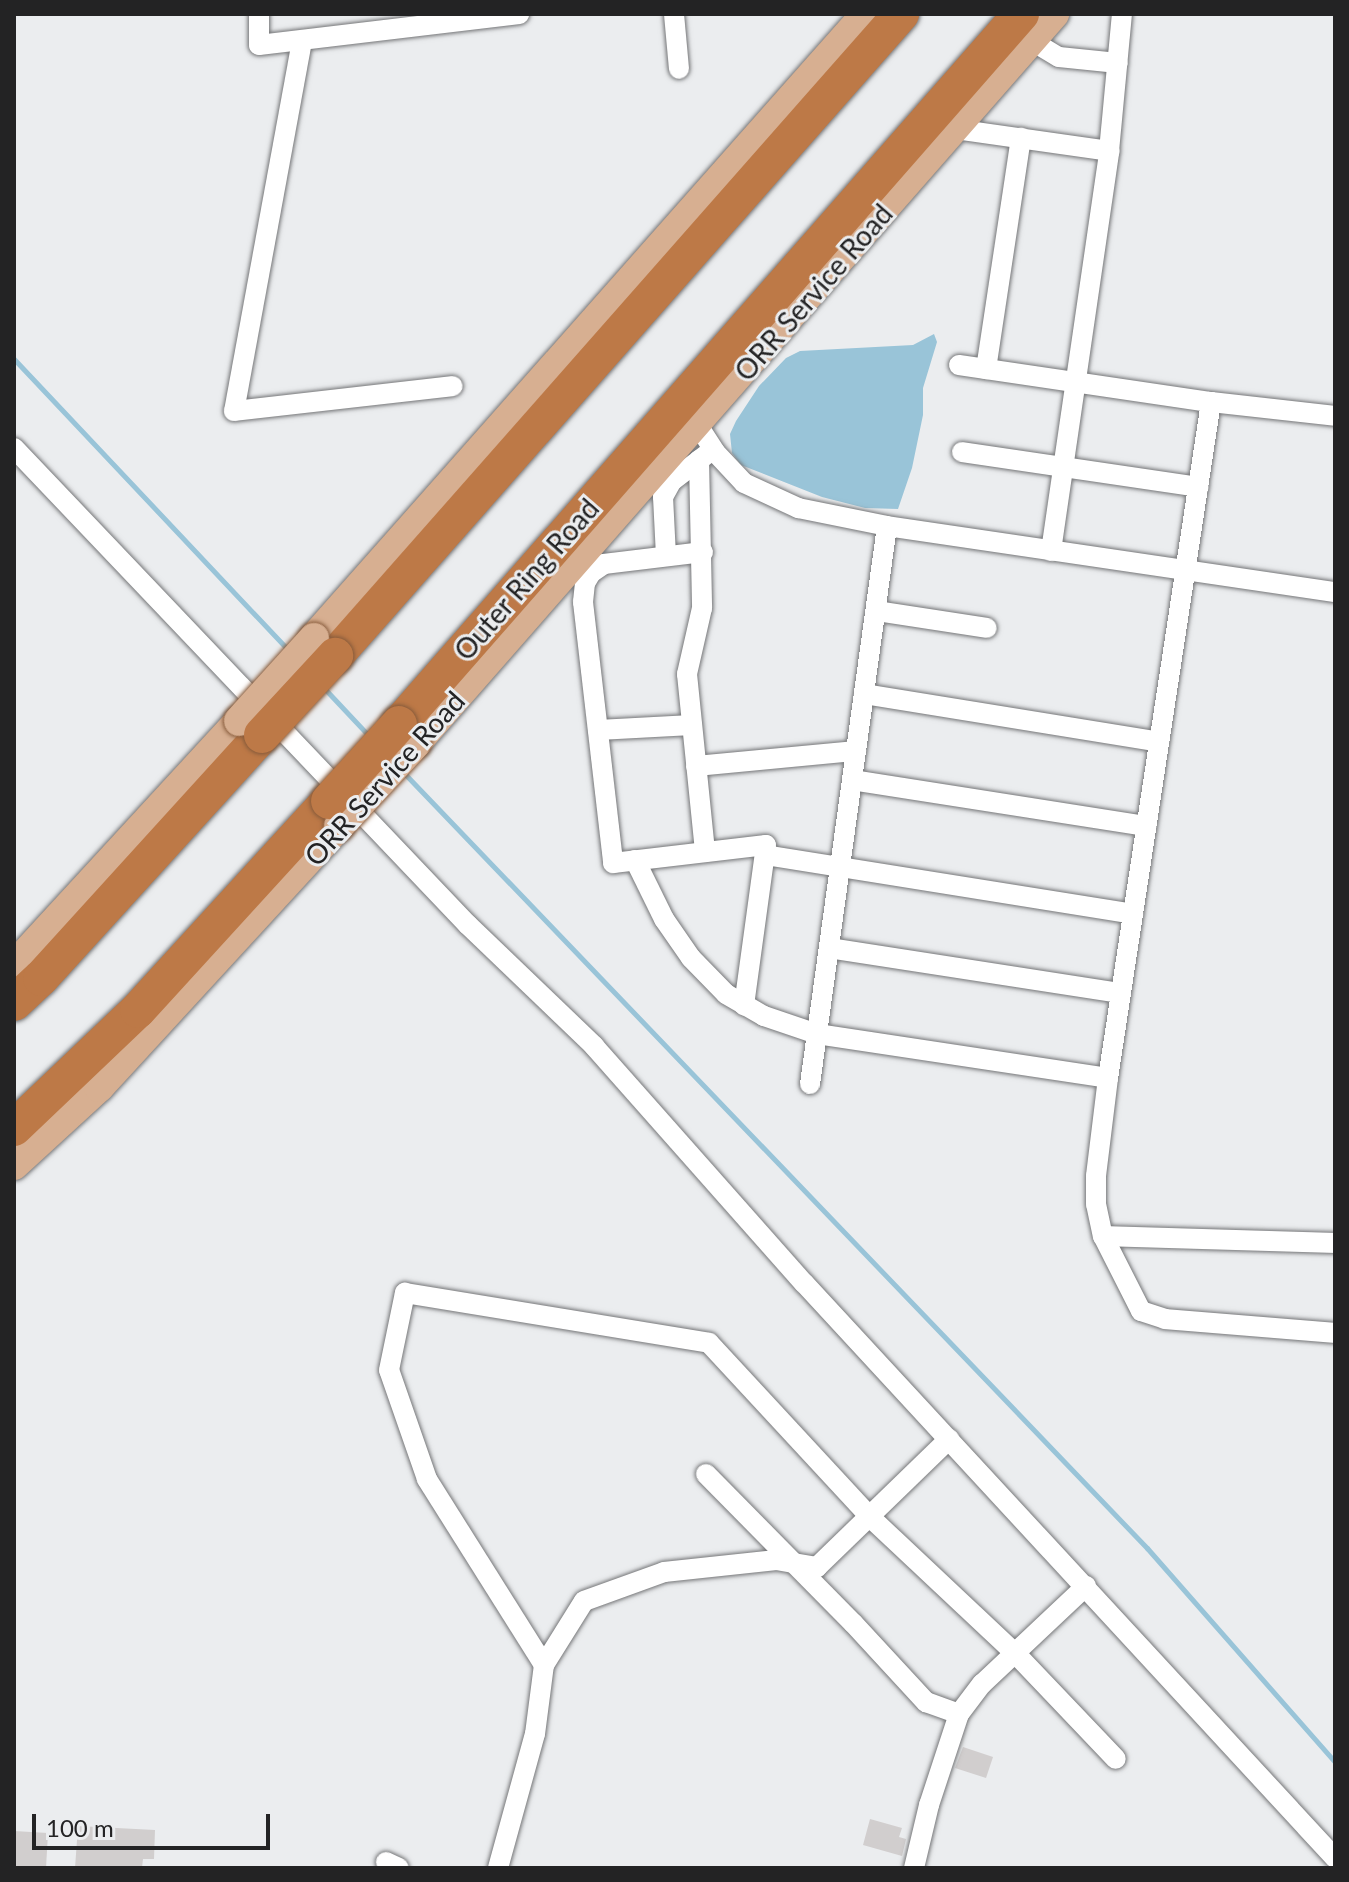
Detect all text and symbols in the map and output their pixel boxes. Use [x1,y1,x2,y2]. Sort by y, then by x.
street label: ORR Service Road [727,197,899,387]
street label: Outer Ring Road [447,491,605,667]
street label: ORR Service Road [297,684,471,872]
scale bar [36,1798,274,1848]
text: 100 m [46,1813,114,1842]

